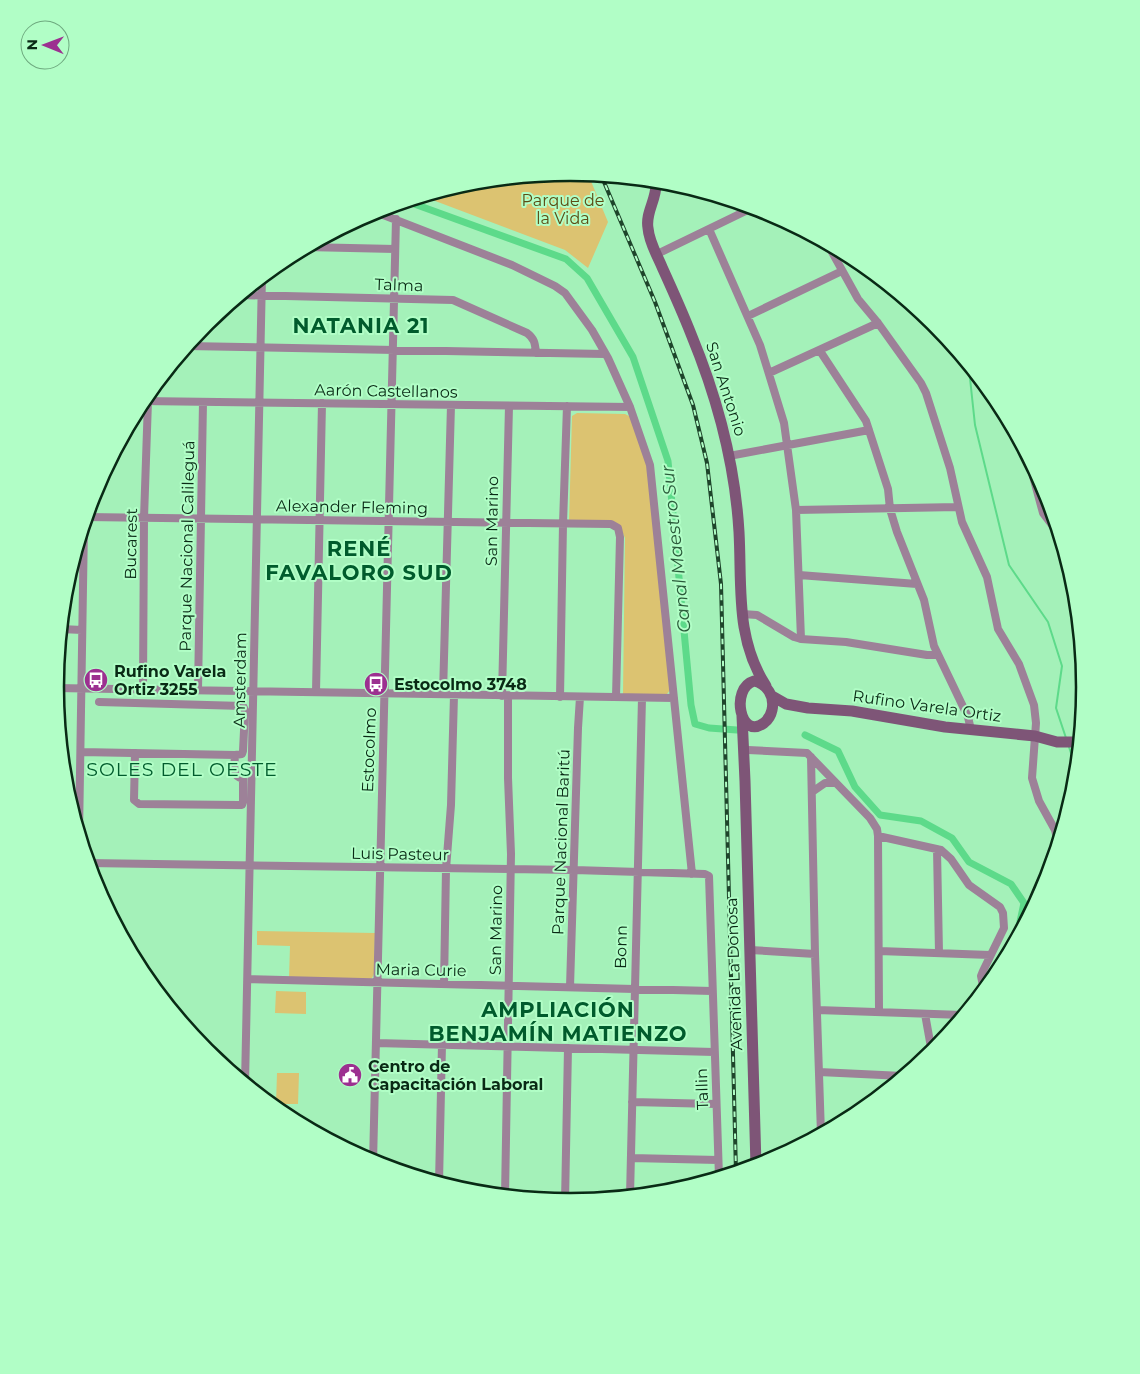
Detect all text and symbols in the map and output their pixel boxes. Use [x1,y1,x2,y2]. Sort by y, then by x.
north arrow [20,20,70,70]
text: N [23,39,41,51]
park label: Parque de la Vida [522,191,604,228]
street label: Talma [374,275,424,295]
district label: NATANIA 21 [292,313,430,338]
street label: San Antonio [702,339,750,439]
street label: Aarón Castellanos [314,380,458,402]
street label: Parque Nacional Calileguá [176,440,198,652]
water label: Canal Maestro Sur [656,463,696,634]
street label: San Marino [482,476,502,566]
street label: Alexander Fleming [276,496,428,518]
street label: Bucarest [121,508,141,580]
district label: RENÉ FAVALORO SUD [265,536,453,585]
street label: Amsterdam [230,632,250,728]
place label: Rufino Varela Ortiz 3255 [114,662,226,699]
bus stop icon: Rufino Varela Ortiz 3255 [83,667,109,693]
bus stop icon: Estocolmo 3748 [363,671,389,697]
place label: Estocolmo 3748 [394,675,527,694]
street label: Rufino Varela Ortiz [852,686,1002,726]
street label: Estocolmo [358,707,380,793]
street label: Parque Nacional Baritú [548,749,574,935]
district label: SOLES DEL OESTE [86,758,278,781]
street label: Luis Pasteur [351,844,449,864]
street label: San Marino [486,885,506,975]
street label: Avenida La Donosa [722,897,746,1051]
street label: Bonn [611,925,631,969]
street label: Maria Curie [375,960,467,980]
district label: AMPLIACIÓN BENJAMÍN MATIENZO [428,997,688,1046]
place label: Centro de Capacitación Laboral [368,1057,543,1094]
public building icon: Centro de Capacitación Laboral [337,1062,363,1088]
street label: Tallin [692,1068,712,1110]

